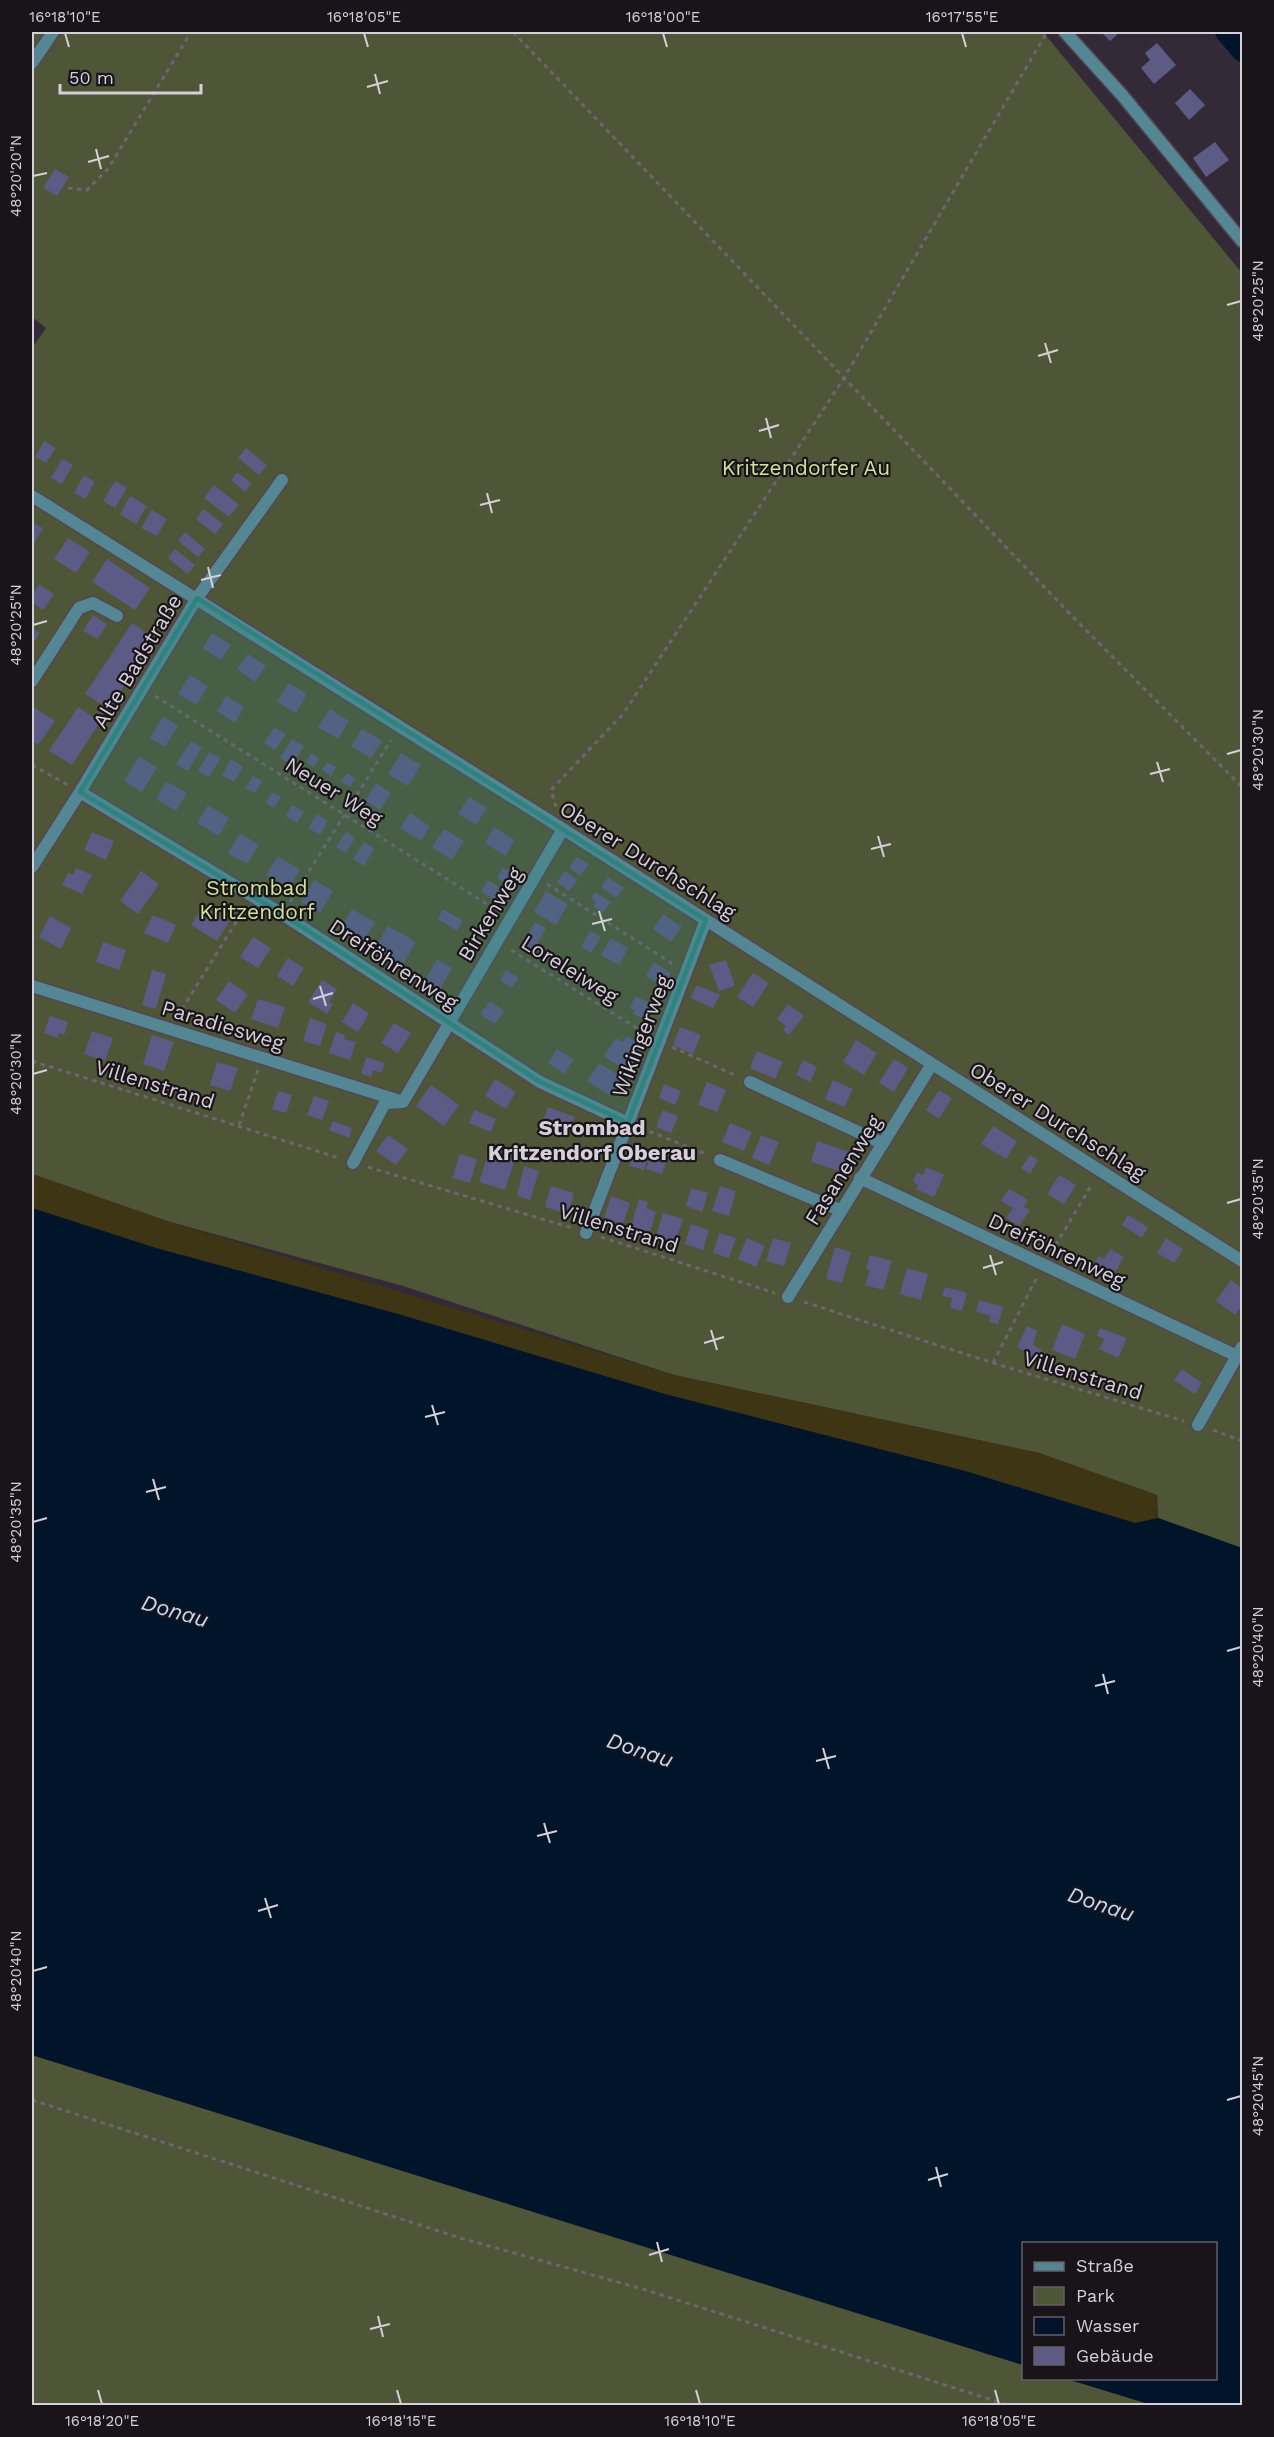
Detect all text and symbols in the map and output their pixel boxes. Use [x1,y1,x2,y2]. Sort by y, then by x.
text: 16°18'10"E [29,8,101,26]
text: 16°18'05"E [327,8,401,26]
text: 16°18'00"E [626,8,700,26]
text: 16°17'55"E [926,8,998,26]
scale bar [60,57,201,95]
text: 50 m [69,67,114,88]
text: 48°20'20"N [7,135,25,217]
text: 48°20'25"N [1249,260,1267,342]
park label: Kritzendorfer Au [722,455,890,480]
text: 48°20'25"N [7,584,25,666]
street label: Alte Badstraße [87,589,187,733]
text: 48°20'30"N [1249,709,1267,791]
street label: Neuer Weg [281,751,388,831]
street label: Oberer Durchschlag [555,796,741,925]
street label: Birkenweg [452,862,528,965]
park label: Strombad Kritzendorf [199,875,315,924]
street label: Dreiföhrenweg [325,913,464,1015]
street label: Loreleiweg [517,929,624,1009]
street label: Wikingerweg [606,971,676,1101]
street label: Paradiesweg [159,995,288,1056]
text: 48°20'30"N [7,1033,25,1115]
street label: Villenstrand [92,1054,218,1114]
street label: Oberer Durchschlag [965,1057,1151,1186]
street label: Fasanenweg [799,1110,887,1230]
district label: Strombad Kritzendorf Oberau [488,1115,696,1165]
text: 48°20'35"N [1249,1158,1267,1240]
street label: Villenstrand [556,1198,682,1258]
street label: Dreiföhrenweg [985,1207,1130,1293]
street label: Villenstrand [1020,1345,1146,1405]
text: 48°20'35"N [7,1481,25,1563]
water label: Donau [139,1590,211,1632]
text: 48°20'40"N [1249,1606,1267,1688]
water label: Donau [604,1728,676,1772]
water label: Donau [1065,1882,1137,1926]
text: 48°20'40"N [7,1930,25,2012]
text: 48°20'45"N [1249,2056,1267,2136]
legend [1022,2242,1217,2380]
text: Straße [1076,2255,1134,2276]
text: Park [1076,2285,1115,2306]
text: Wasser [1076,2315,1139,2336]
text: Gebäude [1076,2345,1154,2366]
text: 16°18'20"E [65,2412,139,2430]
text: 16°18'15"E [366,2412,436,2430]
text: 16°18'10"E [664,2412,736,2430]
text: 16°18'05"E [962,2412,1036,2430]

